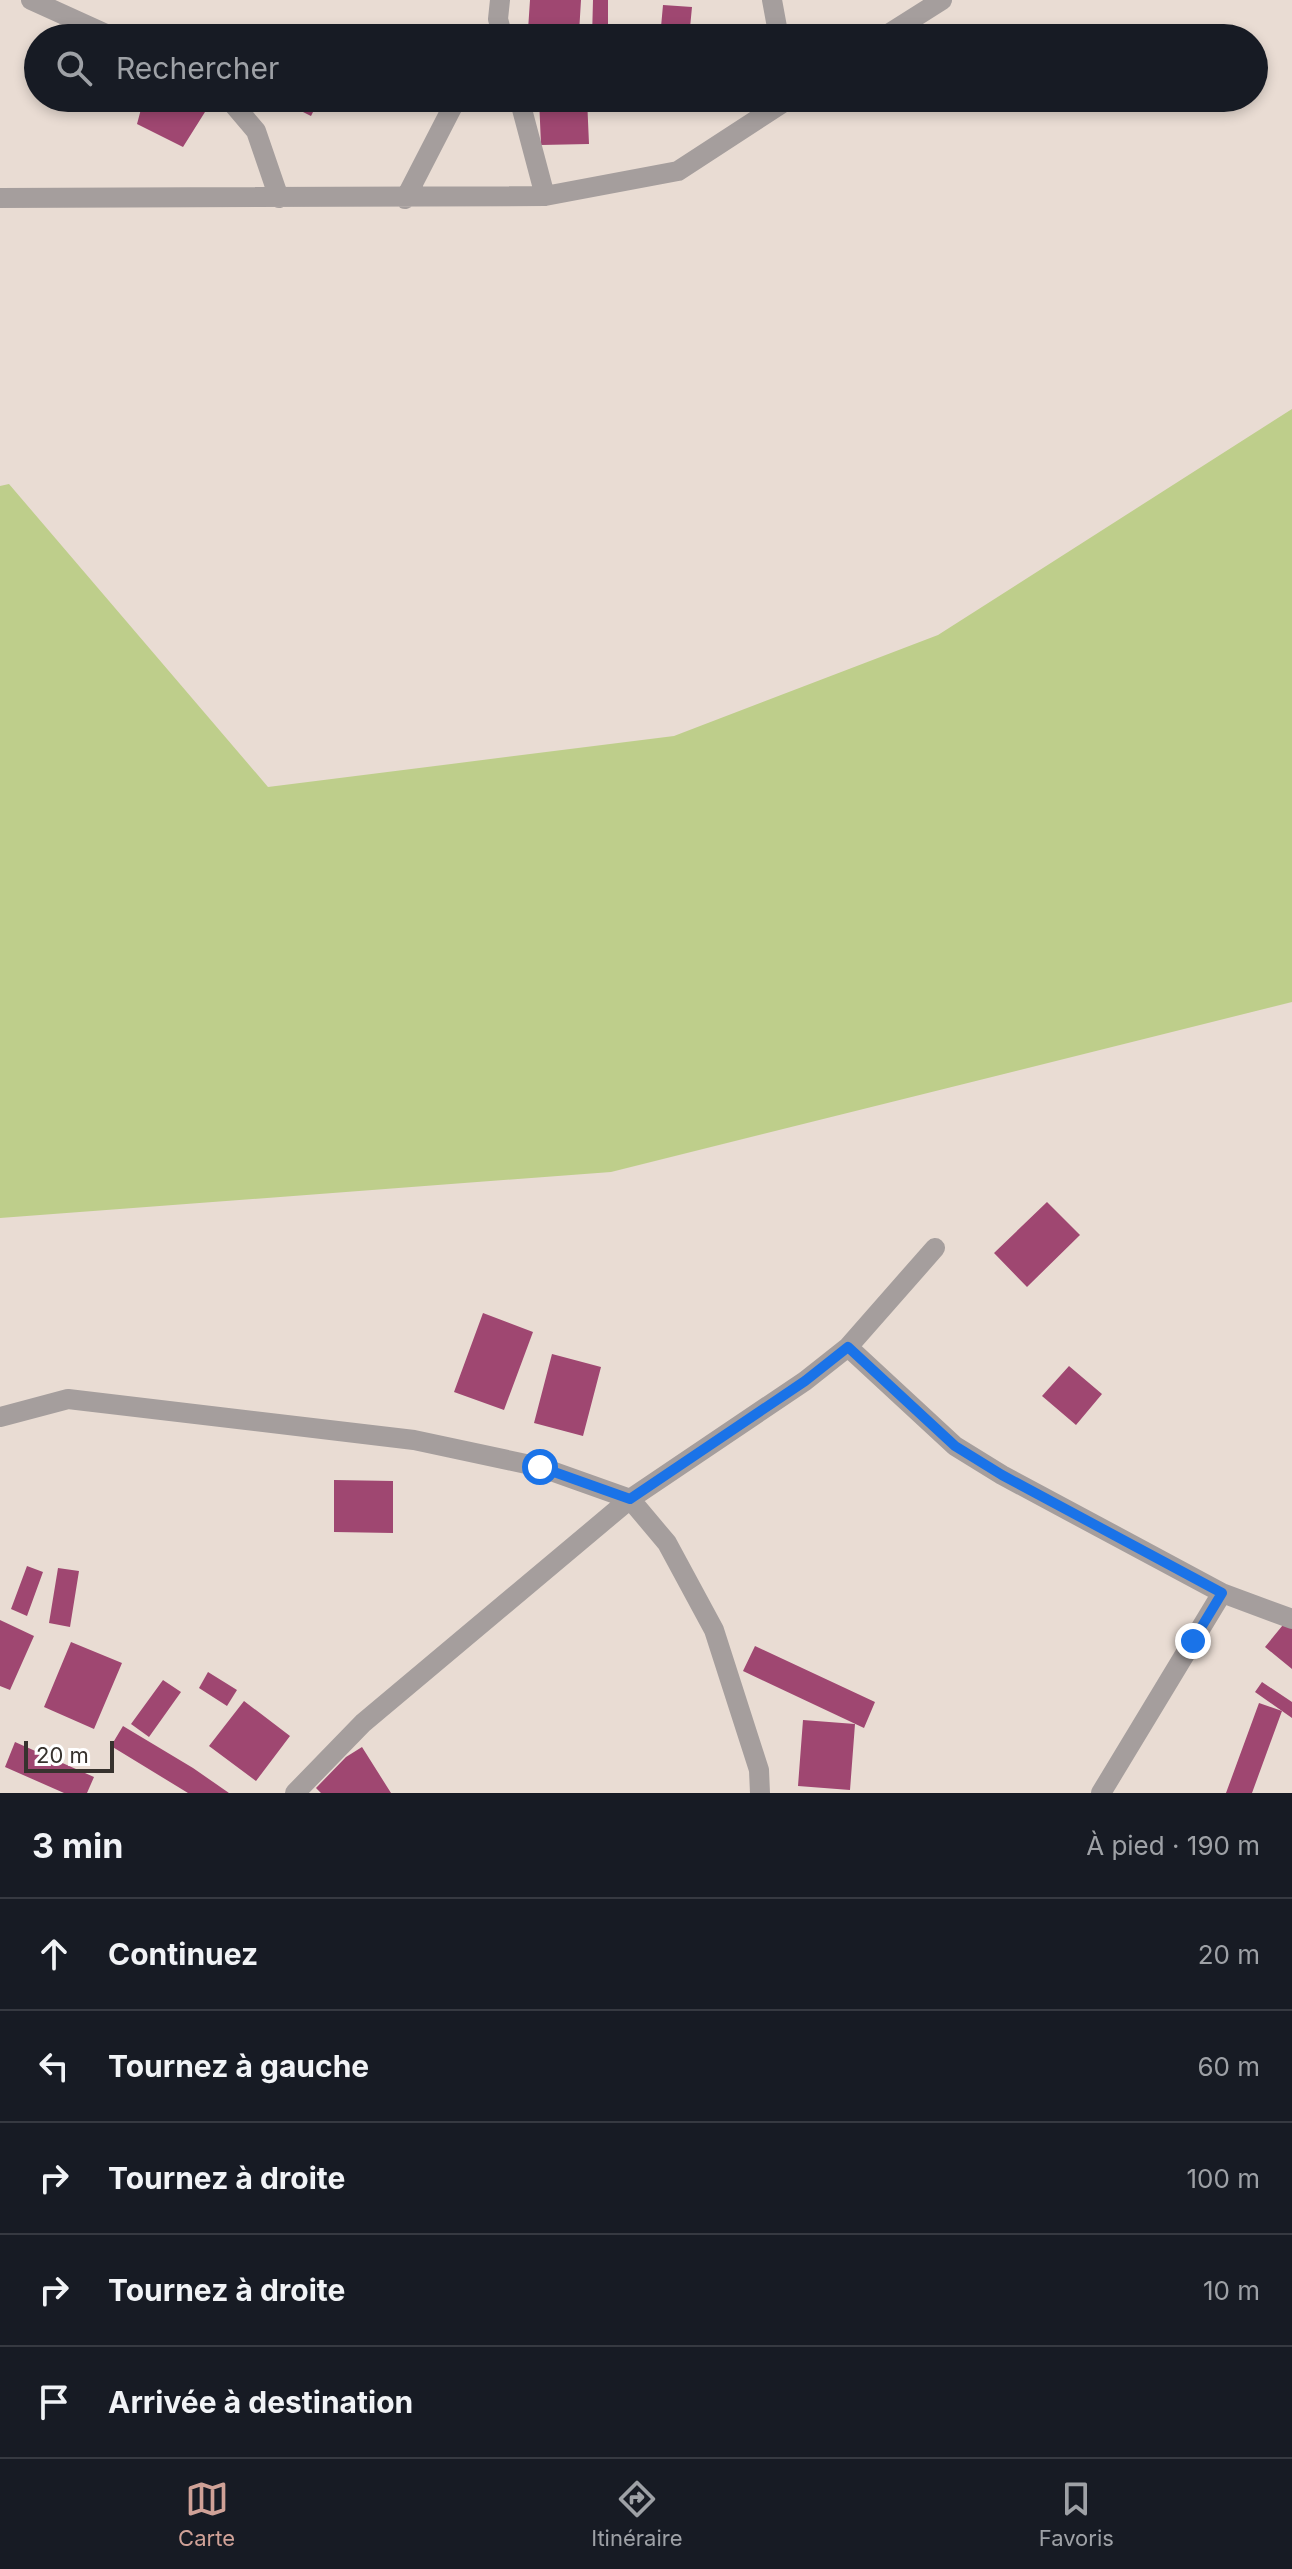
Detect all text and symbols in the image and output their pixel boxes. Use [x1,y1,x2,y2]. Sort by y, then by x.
search box [24,24,1268,112]
icon: search [52,46,96,90]
text: Rechercher [116,50,279,86]
route start [522,1449,558,1485]
route end [1175,1623,1211,1659]
scale bar [24,1737,114,1773]
text: 20 m [36,1742,89,1768]
text: 3 min [32,1825,123,1866]
text: À pied · 190 m [1086,1830,1260,1861]
icon: ahead [32,1932,76,1976]
text: Continuez [108,1936,258,1972]
text: 20 m [1198,1939,1260,1970]
icon: left [32,2044,76,2088]
text: Tournez à gauche [108,2048,369,2084]
text: 60 m [1197,2051,1260,2082]
icon: right [32,2156,76,2200]
text: Tournez à droite [108,2160,345,2196]
text: 100 m [1187,2163,1260,2194]
icon: right [32,2268,76,2312]
text: Tournez à droite [108,2272,345,2308]
text: 10 m [1203,2275,1260,2306]
icon: arrive [32,2380,76,2424]
text: Arrivée à destination [108,2384,413,2420]
tab: Carte [178,2477,235,2551]
tab: Itinéraire [591,2477,682,2551]
tab: Favoris [1039,2477,1114,2551]

